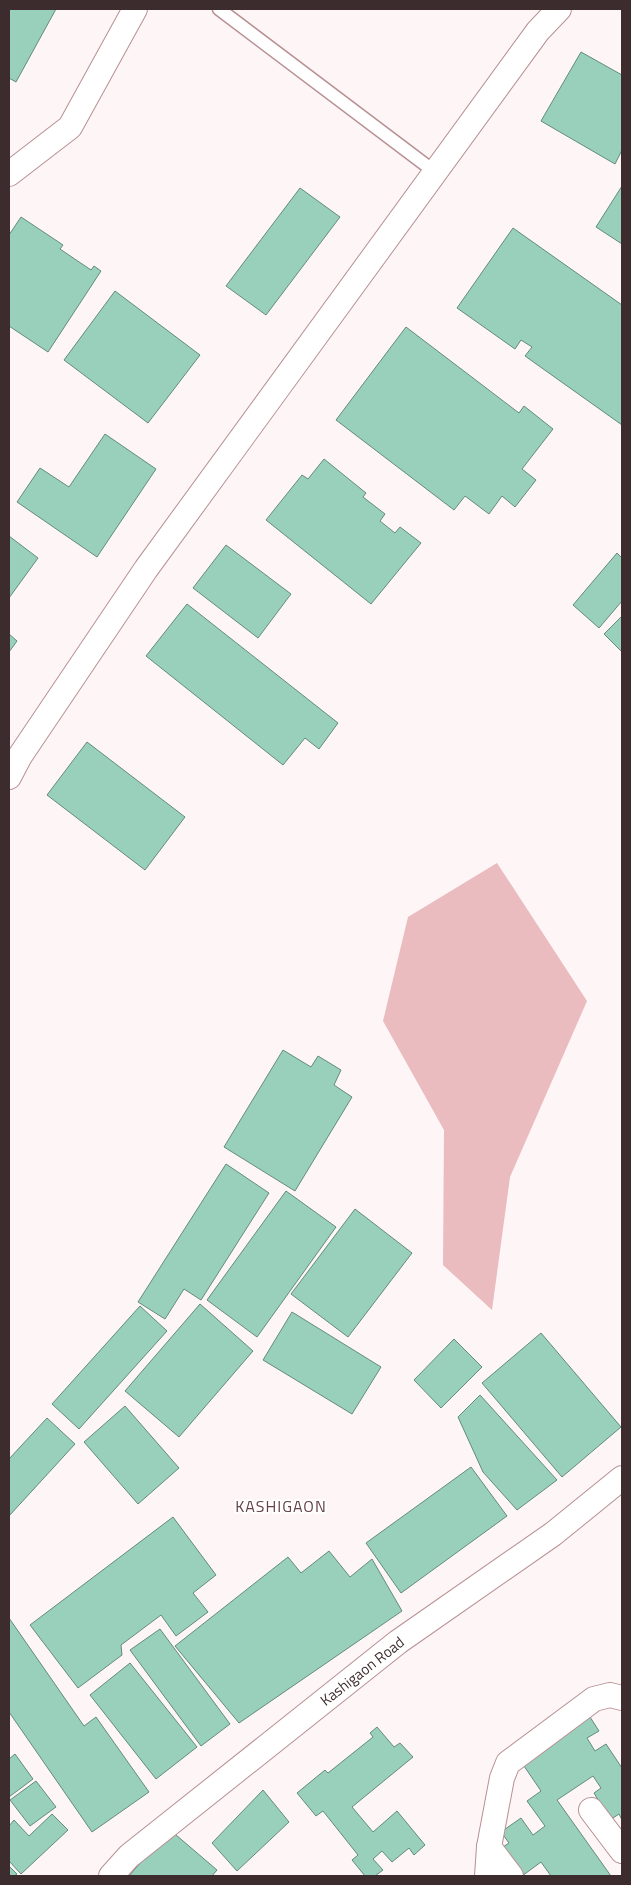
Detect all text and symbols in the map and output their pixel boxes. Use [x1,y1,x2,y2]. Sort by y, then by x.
district label: KASHIGAON [235,1494,327,1518]
street label: Kashigaon Road [315,1631,409,1711]

